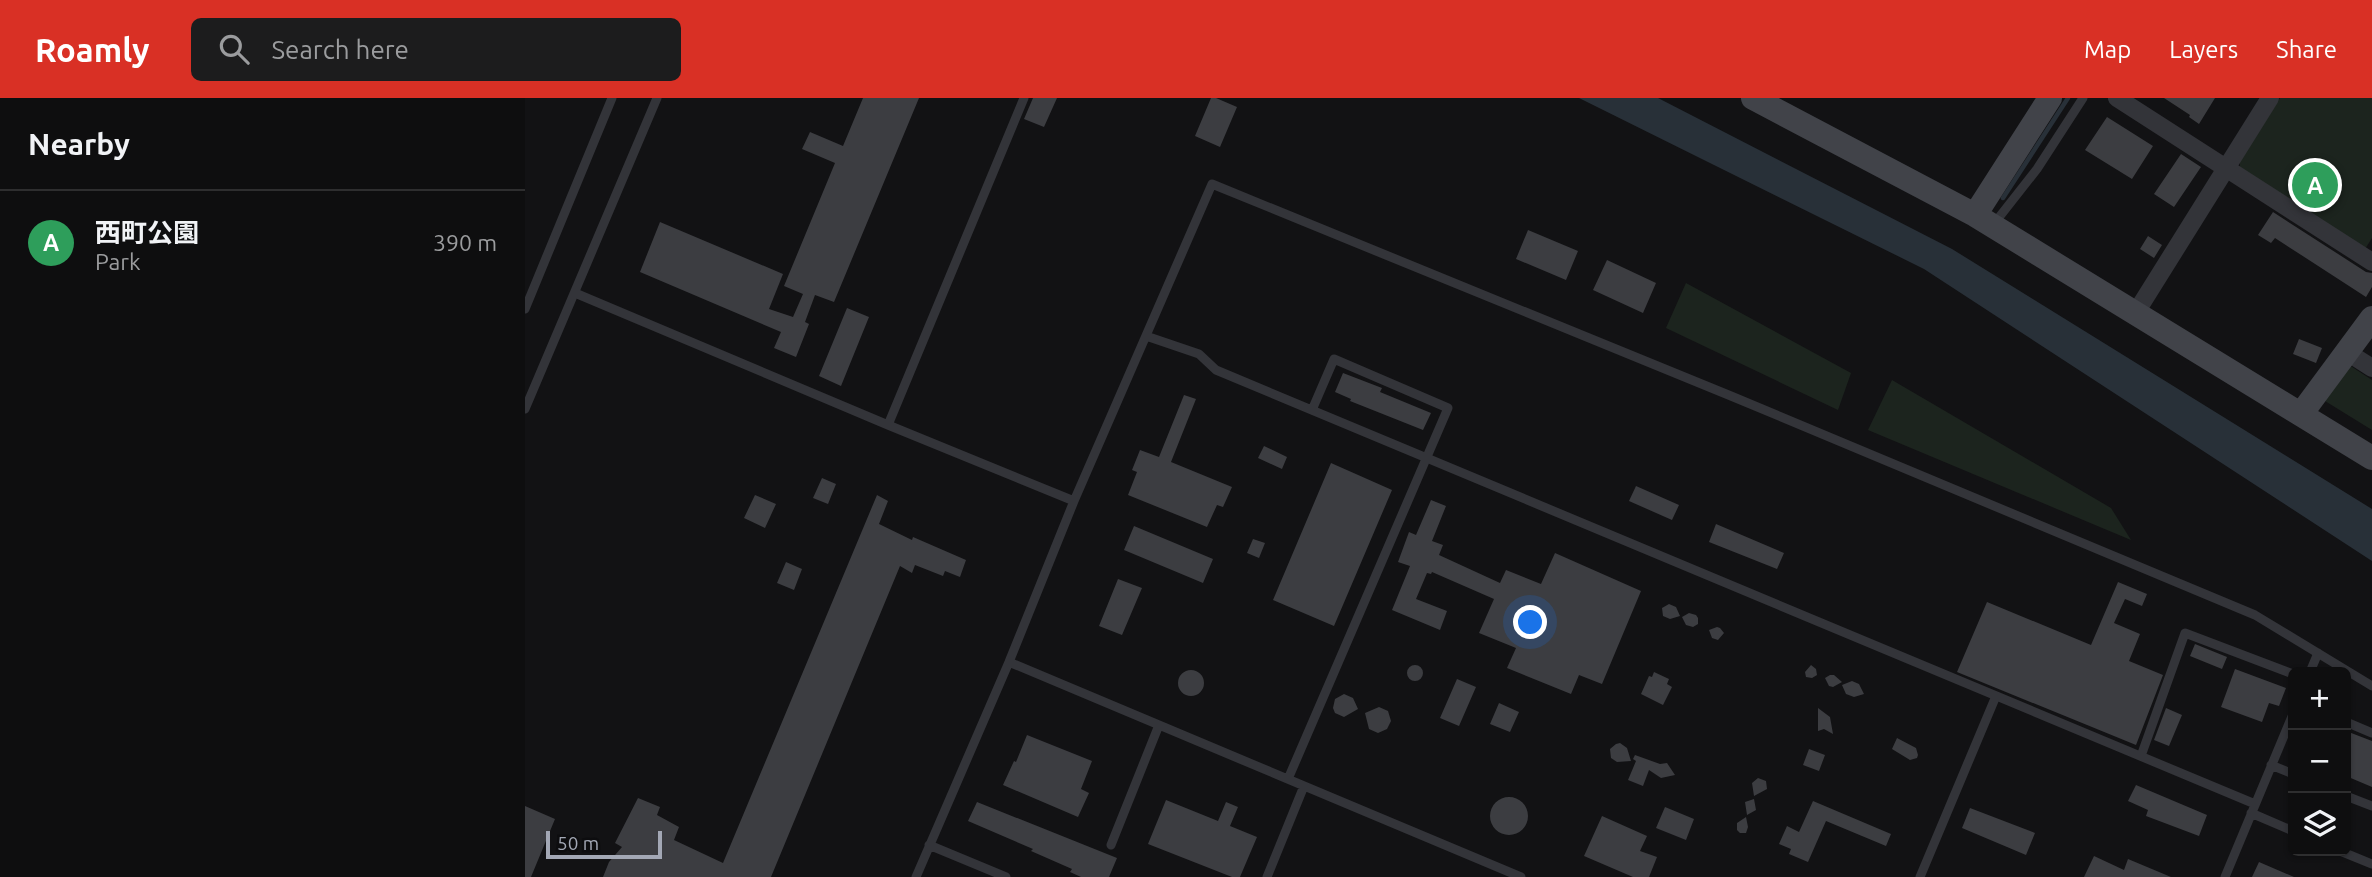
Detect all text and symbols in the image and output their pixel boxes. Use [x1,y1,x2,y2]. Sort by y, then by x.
search box [191,18,681,81]
icon: search [215,30,253,68]
text: Roamly [35,31,149,68]
text: Search here [271,35,409,64]
text: Map [2084,36,2131,63]
text: Layers [2169,36,2238,63]
text: Share [2276,36,2337,63]
text: Nearby [28,127,130,161]
pin: A [2292,159,2338,211]
text: 西町公園 [95,218,199,247]
text: A [43,230,59,255]
text: 390 m [433,230,497,255]
text: Park [95,249,141,274]
your location [1513,605,1547,639]
map controls [2288,667,2351,856]
button: + [2288,667,2351,730]
button: − [2288,730,2351,793]
button: layers [2288,793,2351,856]
scale bar [546,828,661,860]
text: 50 m [557,832,599,854]

